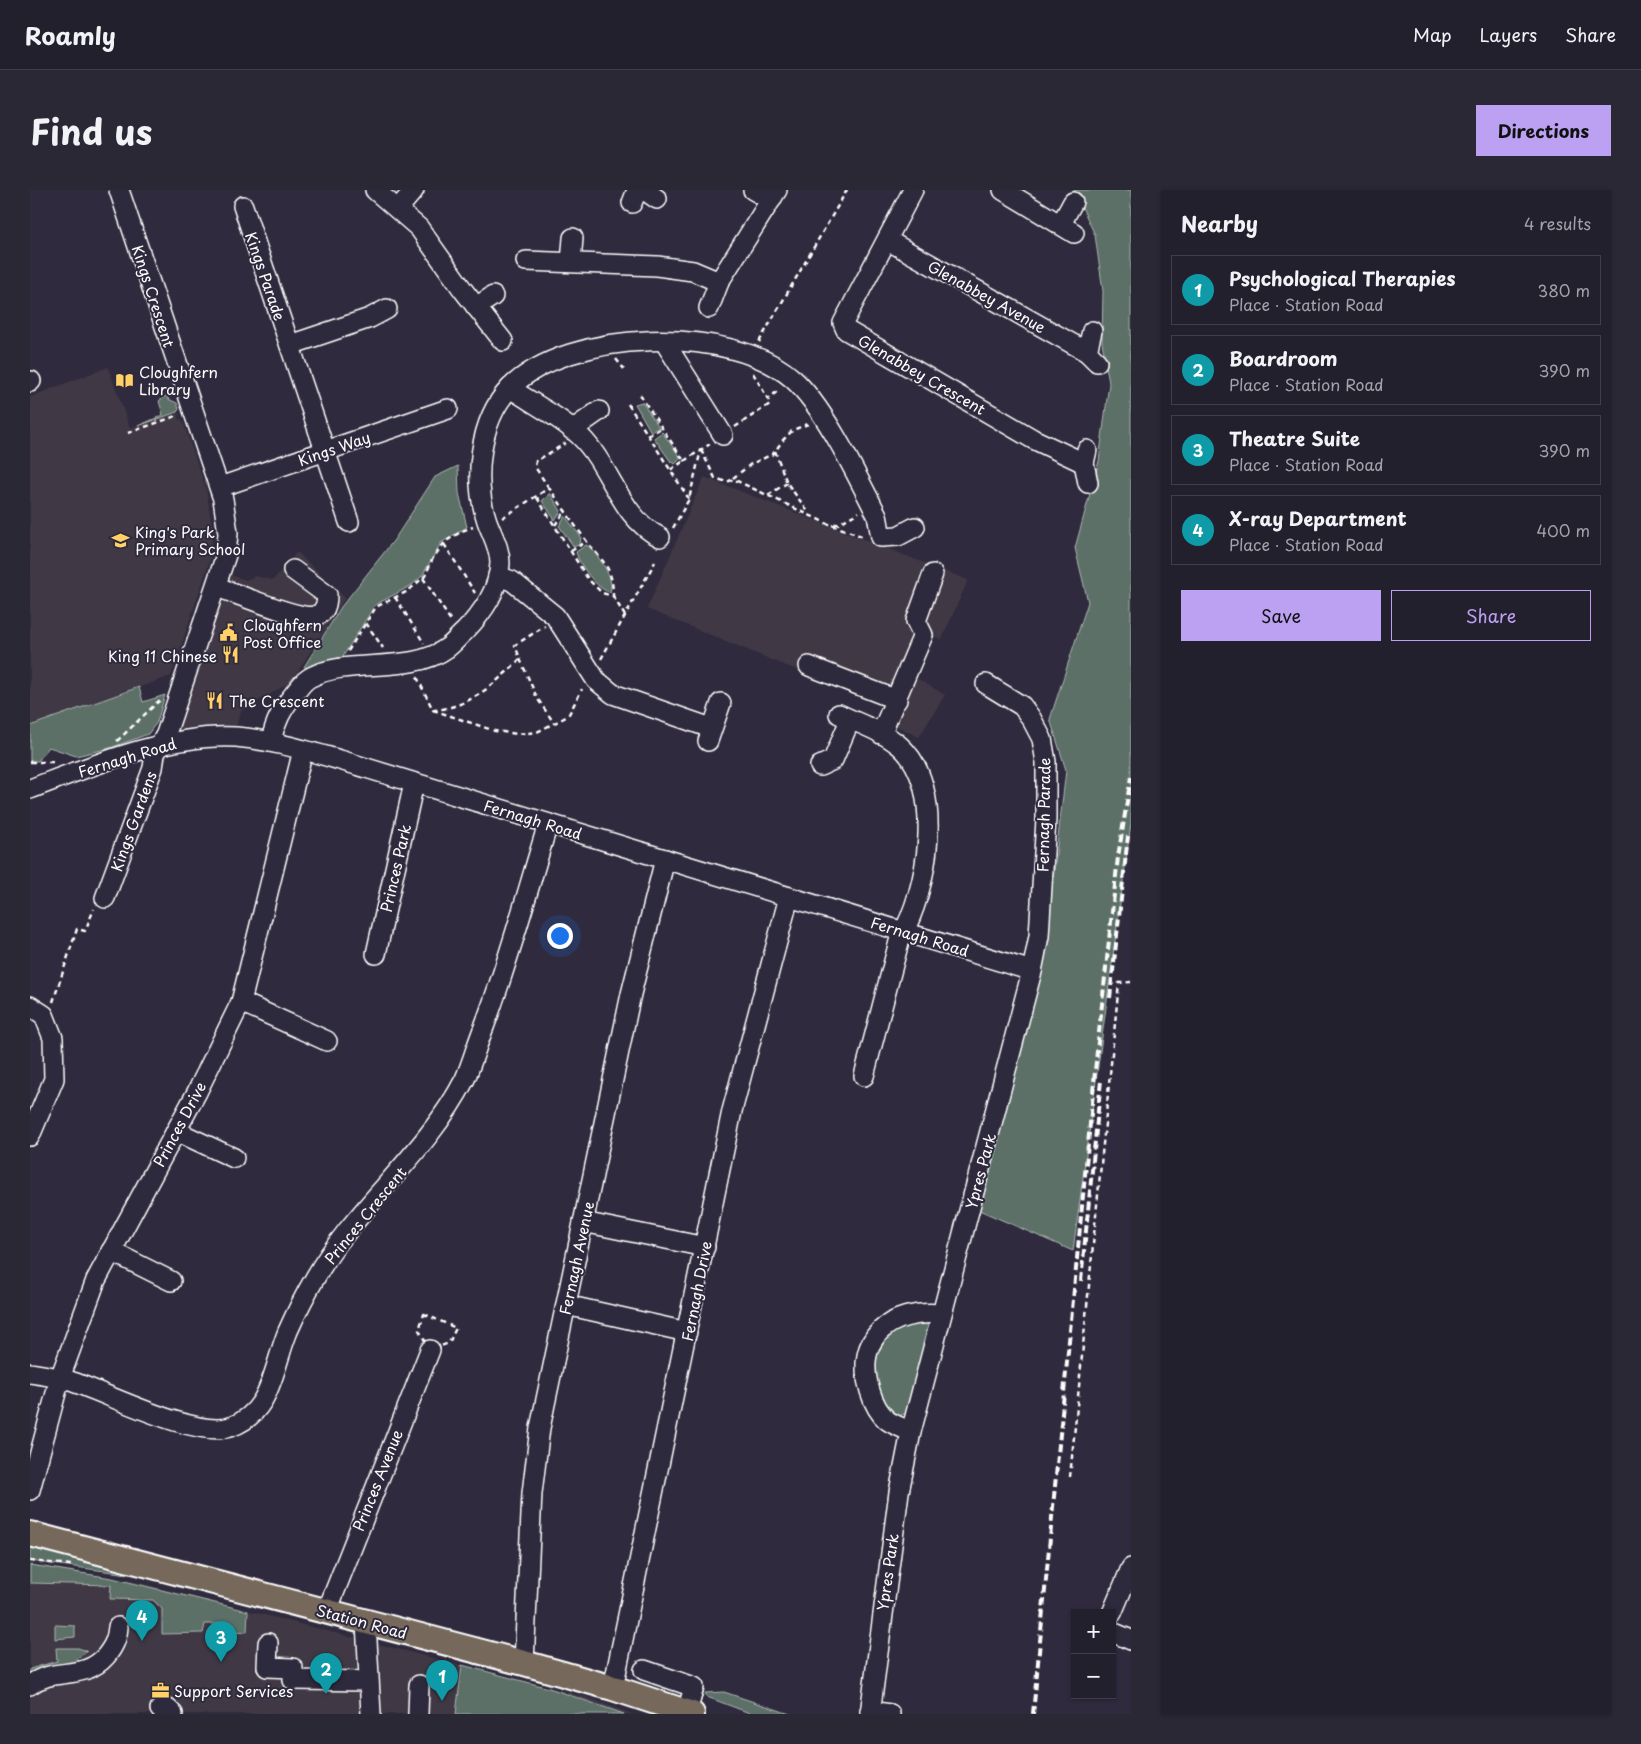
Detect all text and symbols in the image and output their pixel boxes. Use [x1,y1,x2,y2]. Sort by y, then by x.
text: Roamly [25,17,116,53]
text: Map [1413,21,1452,48]
text: Layers [1480,21,1537,48]
text: Share [1565,21,1616,48]
text: Find us [30,104,152,157]
button: Directions [1476,105,1611,156]
text: Nearby [1181,207,1258,239]
text: 4 results [1524,211,1591,235]
street label: Kings Parade [240,229,292,323]
street label: Kings Crescent [127,242,181,350]
street label: Glenabbey Avenue [924,254,1050,338]
text: Psychological Therapies [1229,264,1456,292]
text: 1 [1194,278,1202,302]
text: 380 m [1538,278,1590,302]
text: Place · Station Road [1229,292,1384,316]
street label: Glenabbey Crescent [854,328,990,420]
text: Boardroom [1229,344,1338,372]
text: 2 [1192,358,1204,382]
text: 390 m [1539,358,1590,382]
place label: Cloughfern Library [139,360,218,400]
library icon: Cloughfern Library [115,370,135,390]
text: Place · Station Road [1229,372,1384,396]
text: Theatre Suite [1229,424,1360,452]
street label: Kings Way [295,425,373,471]
text: 3 [1193,438,1203,462]
text: 390 m [1539,438,1590,462]
text: Place · Station Road [1229,452,1384,476]
text: X-ray Department [1229,504,1407,532]
text: 4 [1193,518,1203,542]
text: 400 m [1537,518,1590,542]
place label: King's Park Primary School [135,520,245,560]
school or university icon: King's Park Primary School [111,530,131,550]
text: Place · Station Road [1229,532,1384,556]
button: Save [1181,590,1381,641]
button: Share [1391,590,1591,641]
place label: Cloughfern Post Office [243,613,322,653]
public building icon: Cloughfern Post Office [219,623,239,643]
place label: King 11 Chinese [108,644,217,667]
restaurant icon: King 11 Chinese [221,645,241,665]
place label: The Crescent [229,689,324,712]
restaurant icon: The Crescent [205,690,225,710]
street label: Fernagh Road [75,731,179,783]
street label: Fernagh Parade [1031,758,1055,872]
street label: Kings Gardens [104,768,162,874]
street label: Fernagh Road [481,793,585,845]
street label: Princes Park [374,822,416,914]
street label: Fernagh Road [868,910,972,962]
your location [547,923,573,949]
street label: Princes Drive [147,1077,211,1171]
street label: Ypres Park [959,1130,1001,1212]
street label: Princes Crescent [318,1161,412,1269]
street label: Fernagh Avenue [553,1199,599,1317]
street label: Fernagh Drive [675,1239,717,1343]
street label: Princes Avenue [346,1426,408,1534]
street label: Ypres Park [870,1532,904,1612]
street label: Station Road [314,1598,410,1644]
pin: 4 [126,1600,158,1641]
map controls [1071,1609,1116,1699]
button: + [1071,1609,1116,1654]
pin: 3 [205,1621,237,1662]
pin: 2 [310,1653,342,1694]
button: − [1071,1654,1116,1699]
pin: 1 [426,1660,458,1701]
place label: Support Services [174,1679,293,1702]
office icon: Support Services [150,1680,170,1700]

